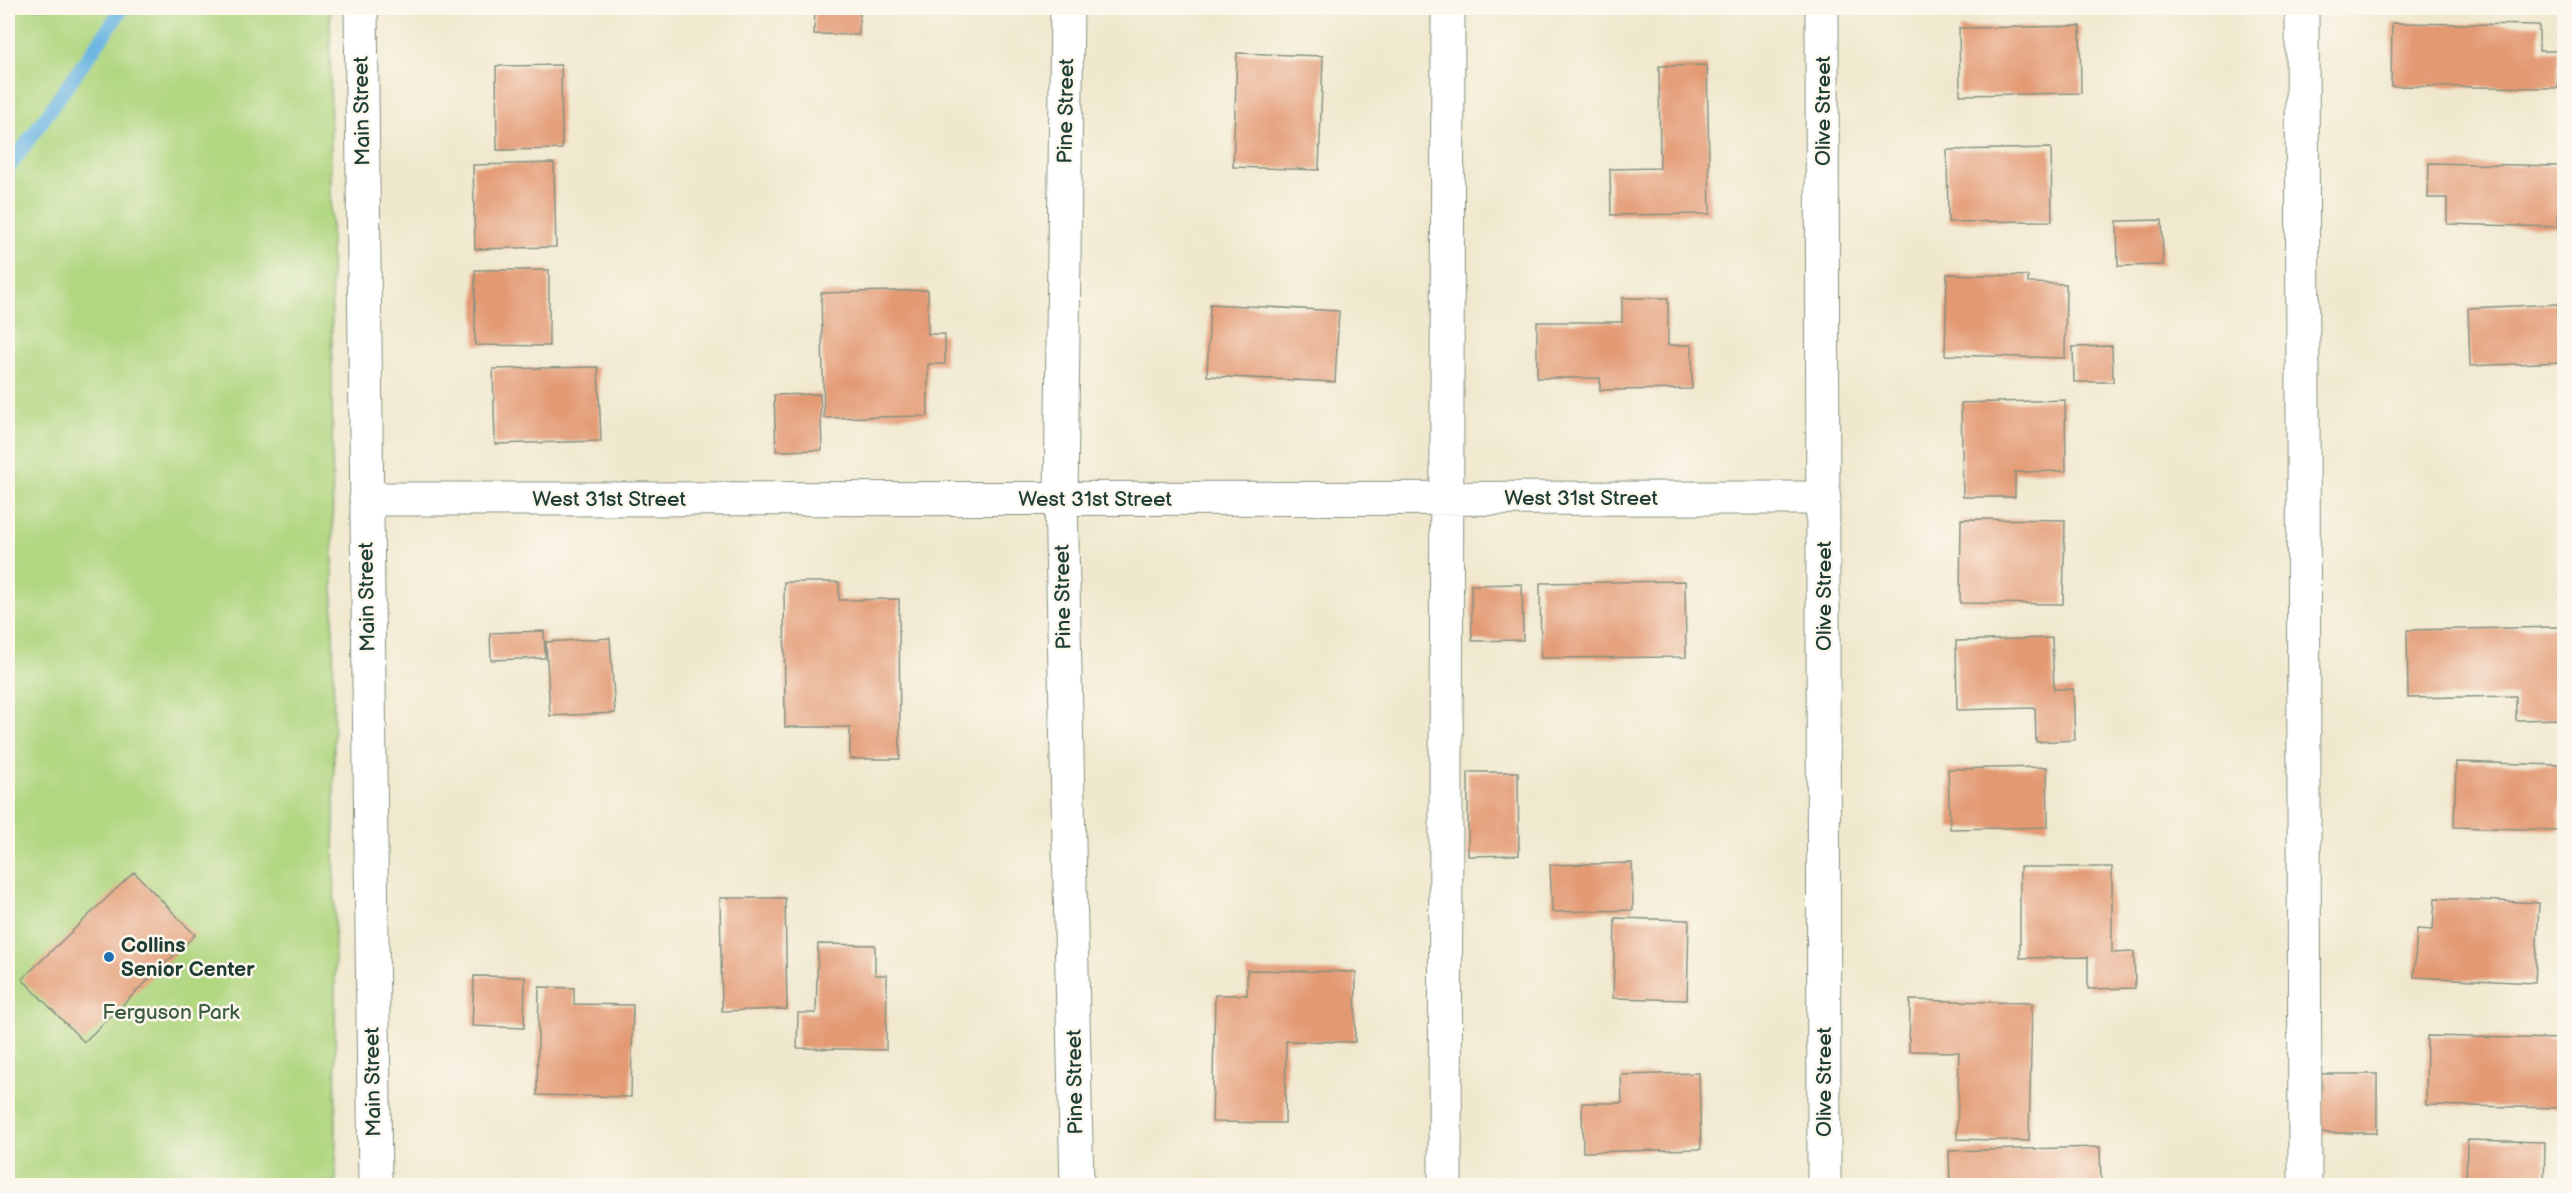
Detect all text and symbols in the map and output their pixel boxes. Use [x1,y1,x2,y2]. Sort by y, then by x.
street label: Main Street [349,55,375,166]
street label: Olive Street [1811,55,1836,166]
street label: Pine Street [1053,58,1079,164]
street label: West 31st Street [1504,486,1658,511]
street label: West 31st Street [532,487,686,512]
street label: West 31st Street [1018,487,1172,512]
street label: Olive Street [1812,540,1837,651]
street label: Main Street [354,541,380,652]
street label: Pine Street [1050,544,1076,650]
place label: Collins Senior Center [121,933,255,982]
marker: Collins Senior Center [102,950,116,964]
park label: Ferguson Park [102,1000,240,1025]
street label: Main Street [360,1026,386,1137]
street label: Olive Street [1812,1026,1837,1137]
street label: Pine Street [1062,1029,1088,1135]

